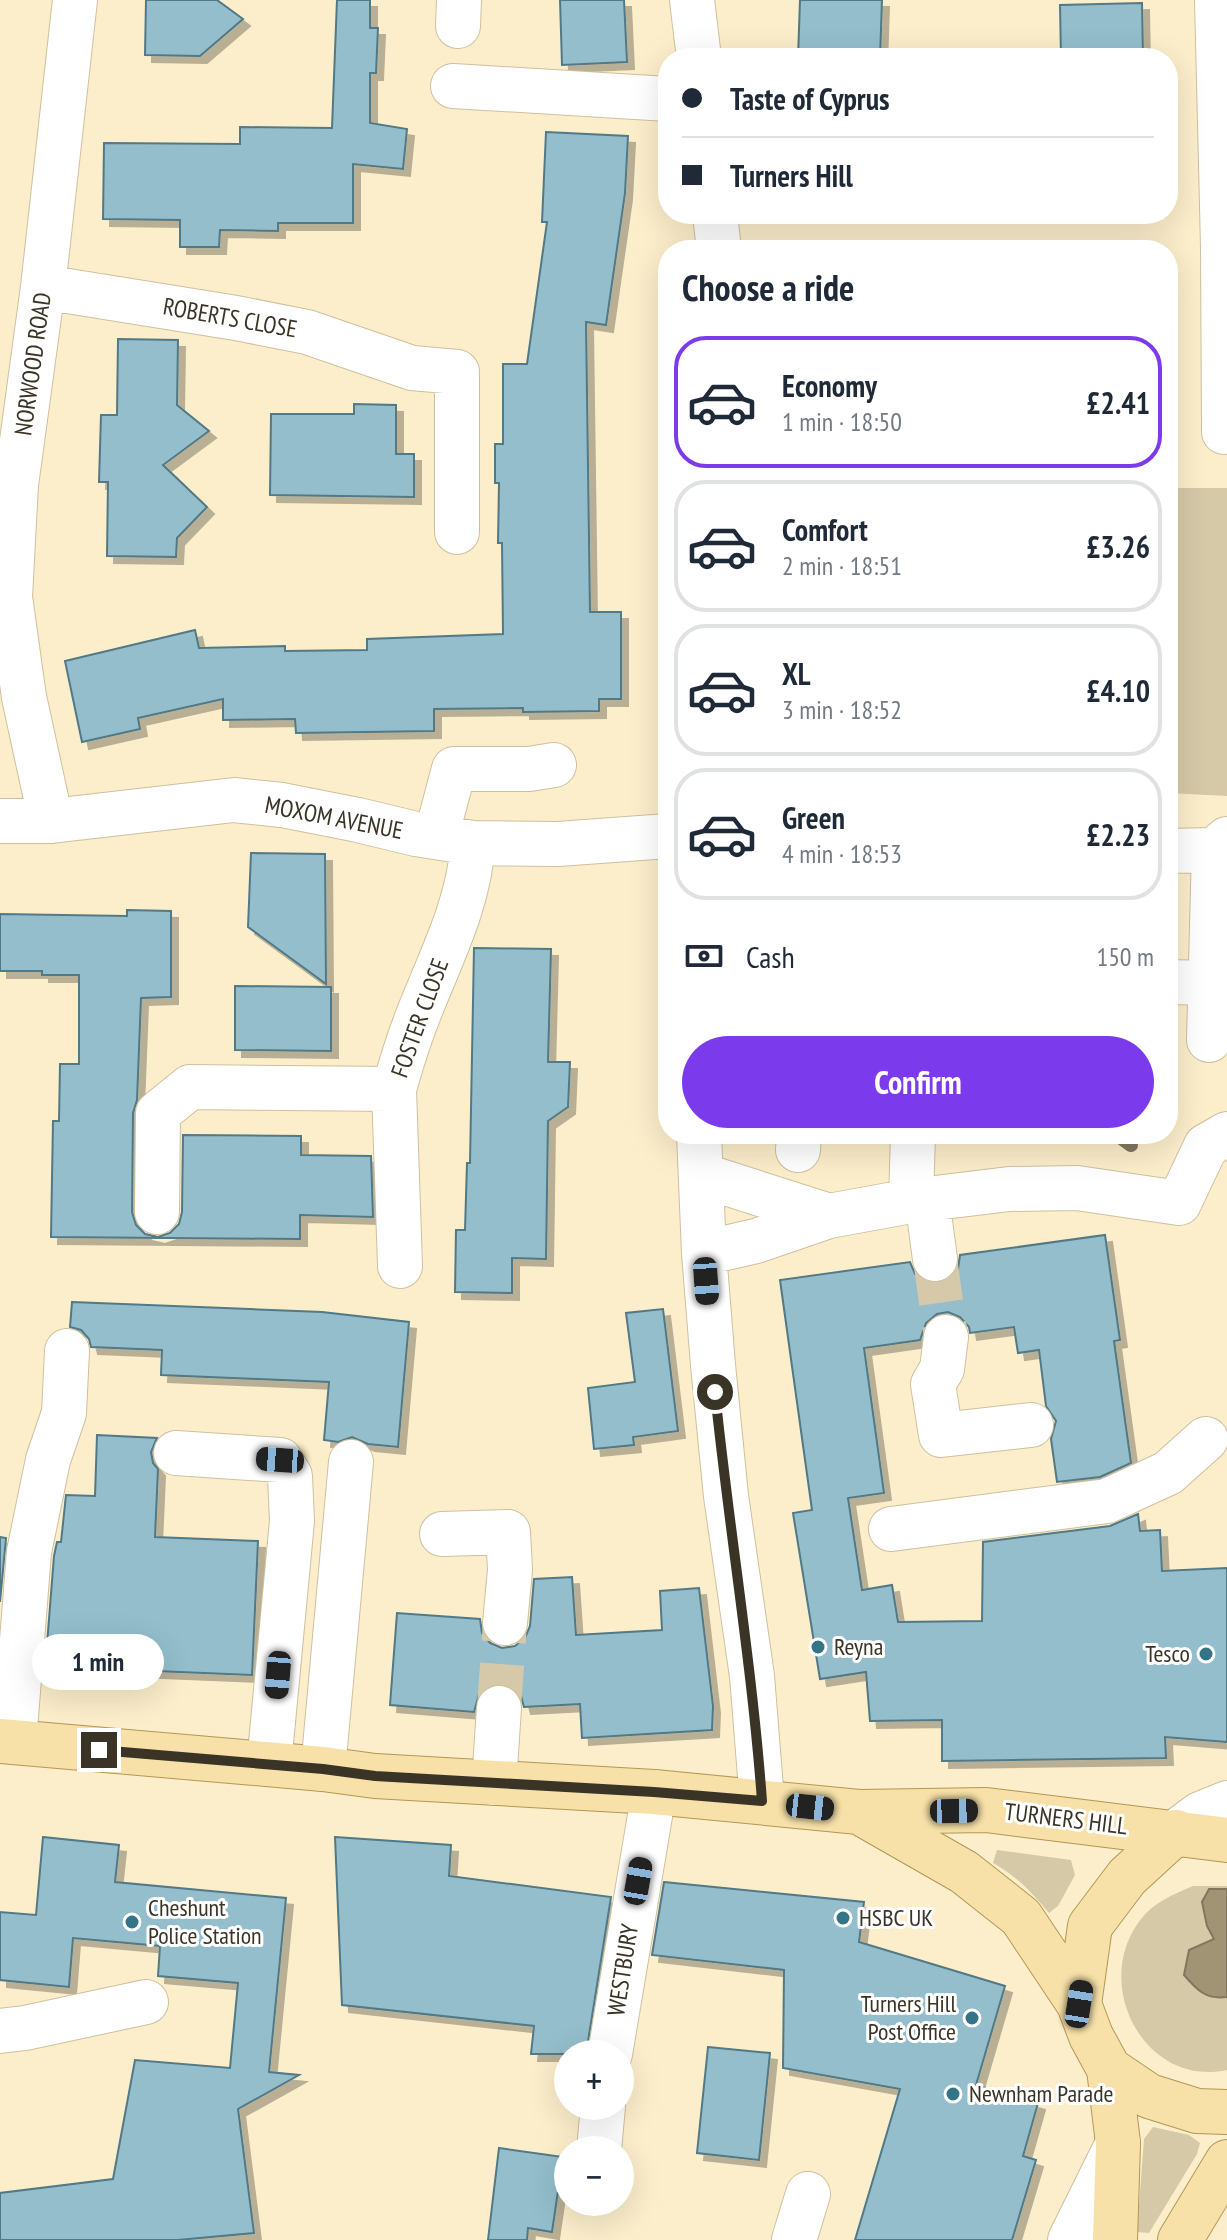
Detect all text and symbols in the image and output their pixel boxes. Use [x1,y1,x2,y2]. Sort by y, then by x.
text: Taste of Cyprus [730,79,890,118]
text: Turners Hill [730,156,853,195]
text: Choose a ride [682,264,854,311]
street label: NORWOOD ROAD [7,290,58,437]
street label: ROBERTS CLOSE [161,290,299,345]
icon: car [686,366,758,438]
text: Economy [782,366,877,405]
text: £2.41 [1086,383,1150,422]
text: 1 min · 18:50 [782,405,902,438]
icon: car [686,510,758,582]
text: Comfort [782,510,868,549]
text: £3.26 [1086,527,1150,566]
text: 2 min · 18:51 [782,549,902,582]
icon: car [686,654,758,726]
text: XL [782,654,811,693]
text: £4.10 [1086,671,1150,710]
text: 3 min · 18:52 [782,693,902,726]
street label: MOXOM AVENUE [262,789,406,846]
icon: car [686,798,758,870]
text: Green [782,798,845,837]
text: £2.23 [1086,815,1150,854]
text: 4 min · 18:53 [782,837,902,870]
icon: cash [682,934,726,978]
text: Cash [746,937,795,976]
text: 150 m [1096,940,1154,973]
street label: FOSTER CLOSE [384,954,455,1082]
button: Confirm [682,1036,1154,1128]
car [692,1256,720,1306]
route start [697,1374,733,1410]
car [255,1446,305,1474]
place label: Reyna [834,1631,883,1662]
callout: 1 min [33,1634,165,1690]
marker: Reyna [809,1638,827,1656]
place label: Tesco [1145,1638,1190,1669]
text: 1 min [72,1645,124,1678]
marker: Tesco [1197,1645,1215,1663]
car [264,1650,292,1700]
route end [81,1732,117,1768]
car [785,1793,835,1821]
street label: TURNERS HILL [1003,1796,1129,1841]
car [930,1799,978,1823]
car [622,1855,654,1907]
place label: Cheshunt Police Station [148,1892,262,1951]
place label: HSBC UK [859,1902,933,1933]
marker: HSBC UK [834,1909,852,1927]
marker: Cheshunt Police Station [123,1913,141,1931]
street label: WESTBURY [600,1922,645,2018]
car [1063,1978,1095,2030]
place label: Turners Hill Post Office [861,1988,956,2047]
marker: Turners Hill Post Office [963,2009,981,2027]
map controls [554,2040,634,2216]
button: + [554,2040,634,2120]
place label: Newnham Parade [969,2078,1113,2109]
marker: Newnham Parade [944,2085,962,2103]
button: − [554,2136,634,2216]

